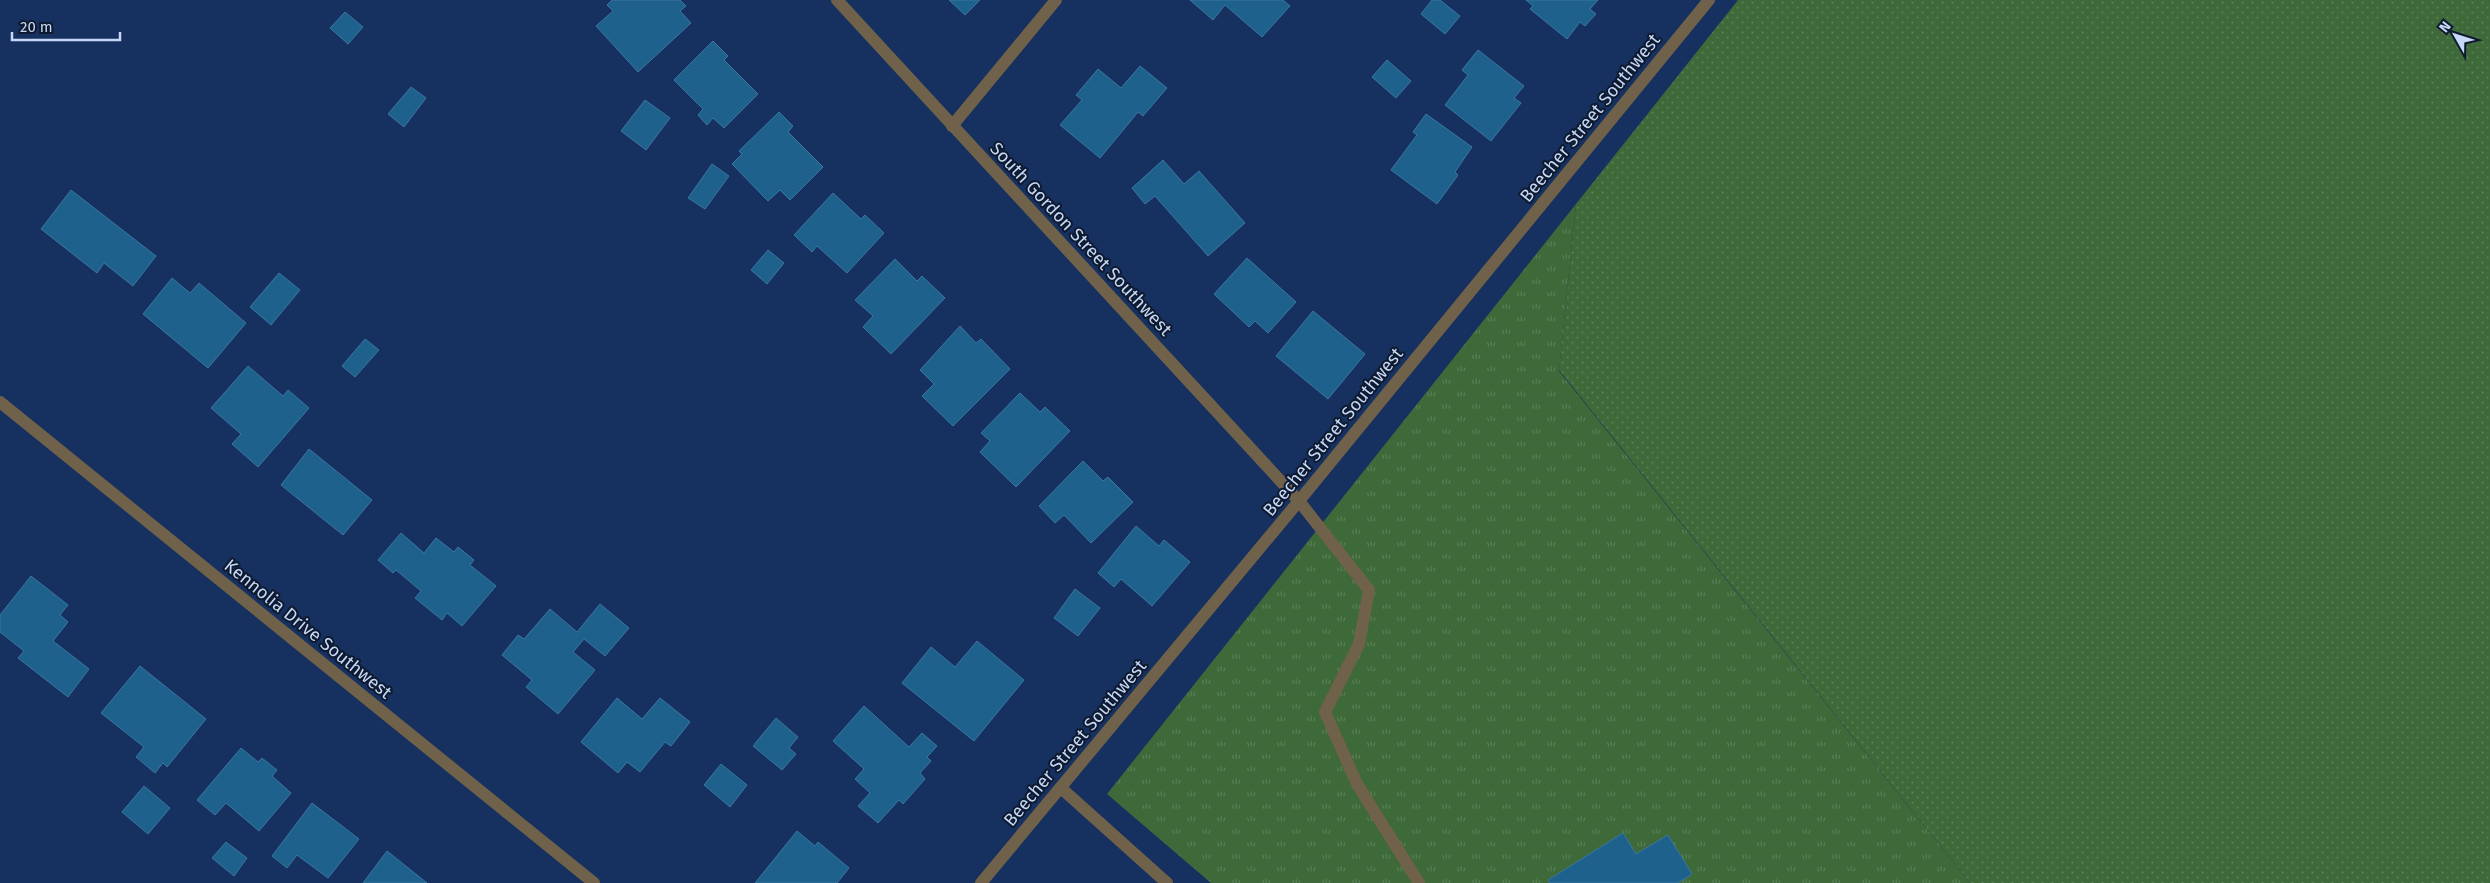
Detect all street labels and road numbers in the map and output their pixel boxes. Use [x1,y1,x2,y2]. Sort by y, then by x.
street label: Beecher Street Southwest [1515,29,1665,207]
street label: South Gordon Street Southwest [985,138,1177,341]
street label: Beecher Street Southwest [1258,343,1408,521]
street label: Kennolia Drive Southwest [220,555,397,704]
street label: Beecher Street Southwest [999,655,1151,831]

